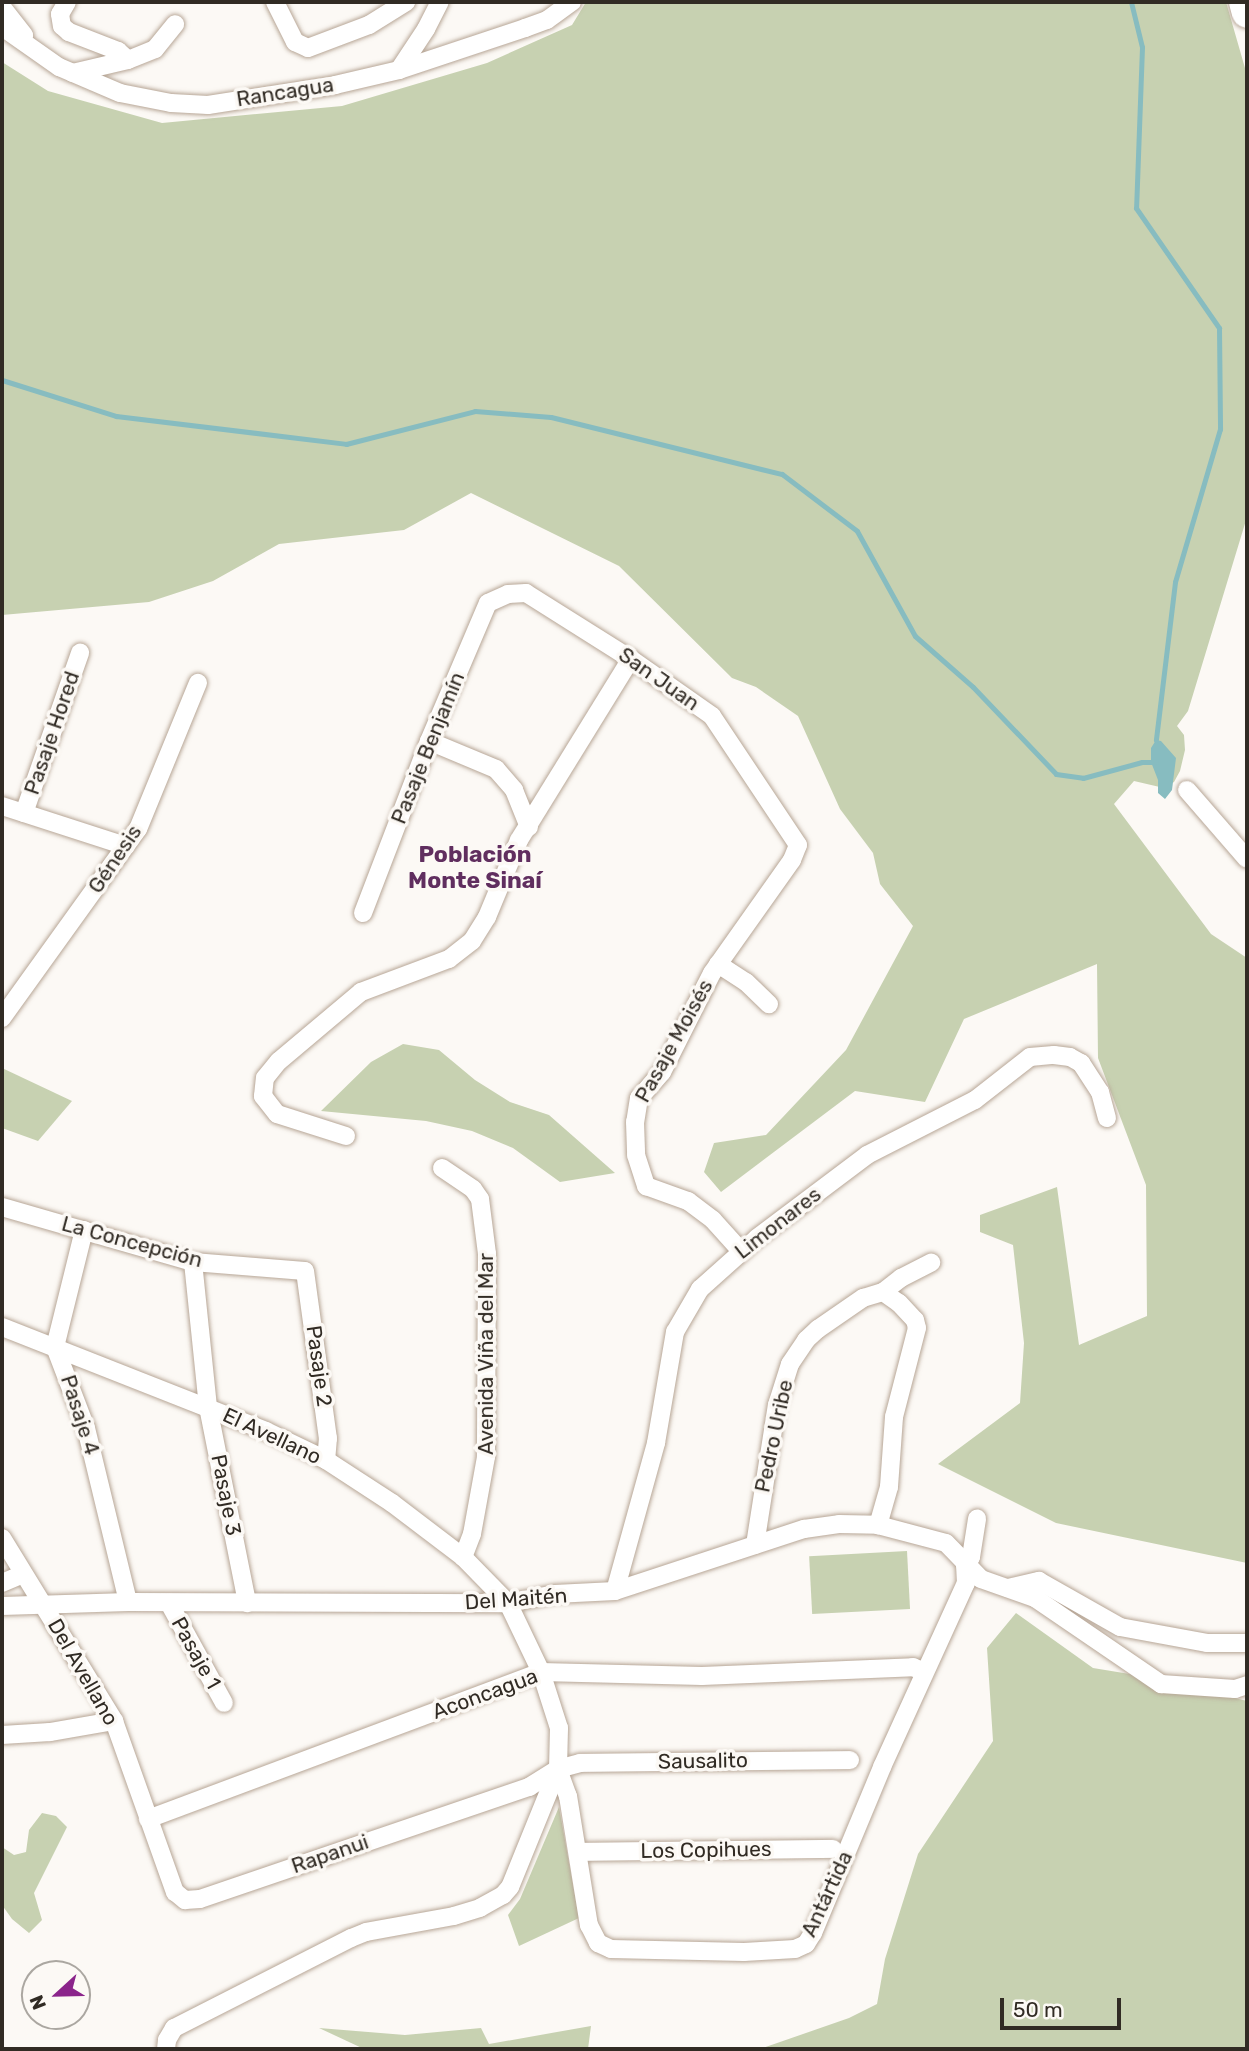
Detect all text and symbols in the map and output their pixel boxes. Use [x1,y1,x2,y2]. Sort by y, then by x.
street label: Rancagua [235,72,335,112]
street label: San Juan [614,642,704,716]
street label: Pasaje Hored [19,668,85,798]
street label: Pasaje Benjamín [386,668,470,828]
street label: Génesis [83,820,147,898]
district label: Población Monte Sinaí [408,840,542,894]
street label: Pasaje Moisés [630,975,718,1107]
street label: Limonares [730,1182,826,1264]
street label: La Concepción [59,1211,205,1273]
street label: Avenida Viña del Mar [473,1253,499,1455]
street label: Pasaje 2 [301,1324,337,1408]
street label: Pasaje 4 [55,1372,105,1458]
street label: Pedro Uribe [750,1377,798,1495]
street label: El Avellano [219,1402,325,1470]
street label: Pasaje 3 [206,1452,246,1538]
street label: Del Maitén [464,1583,568,1615]
street label: Pasaje 1 [166,1613,226,1693]
street label: Del Avellano [42,1614,124,1730]
street label: Aconcagua [429,1663,541,1725]
street label: Sausalito [658,1748,748,1774]
street label: Rapanui [288,1829,372,1879]
street label: Los Copihues [640,1836,772,1864]
street label: Antártida [796,1847,858,1941]
north arrow [21,1960,91,2030]
scale bar [1004,1984,1125,2028]
text: N [25,1992,51,2013]
text: 50 m [1013,1997,1063,2022]

